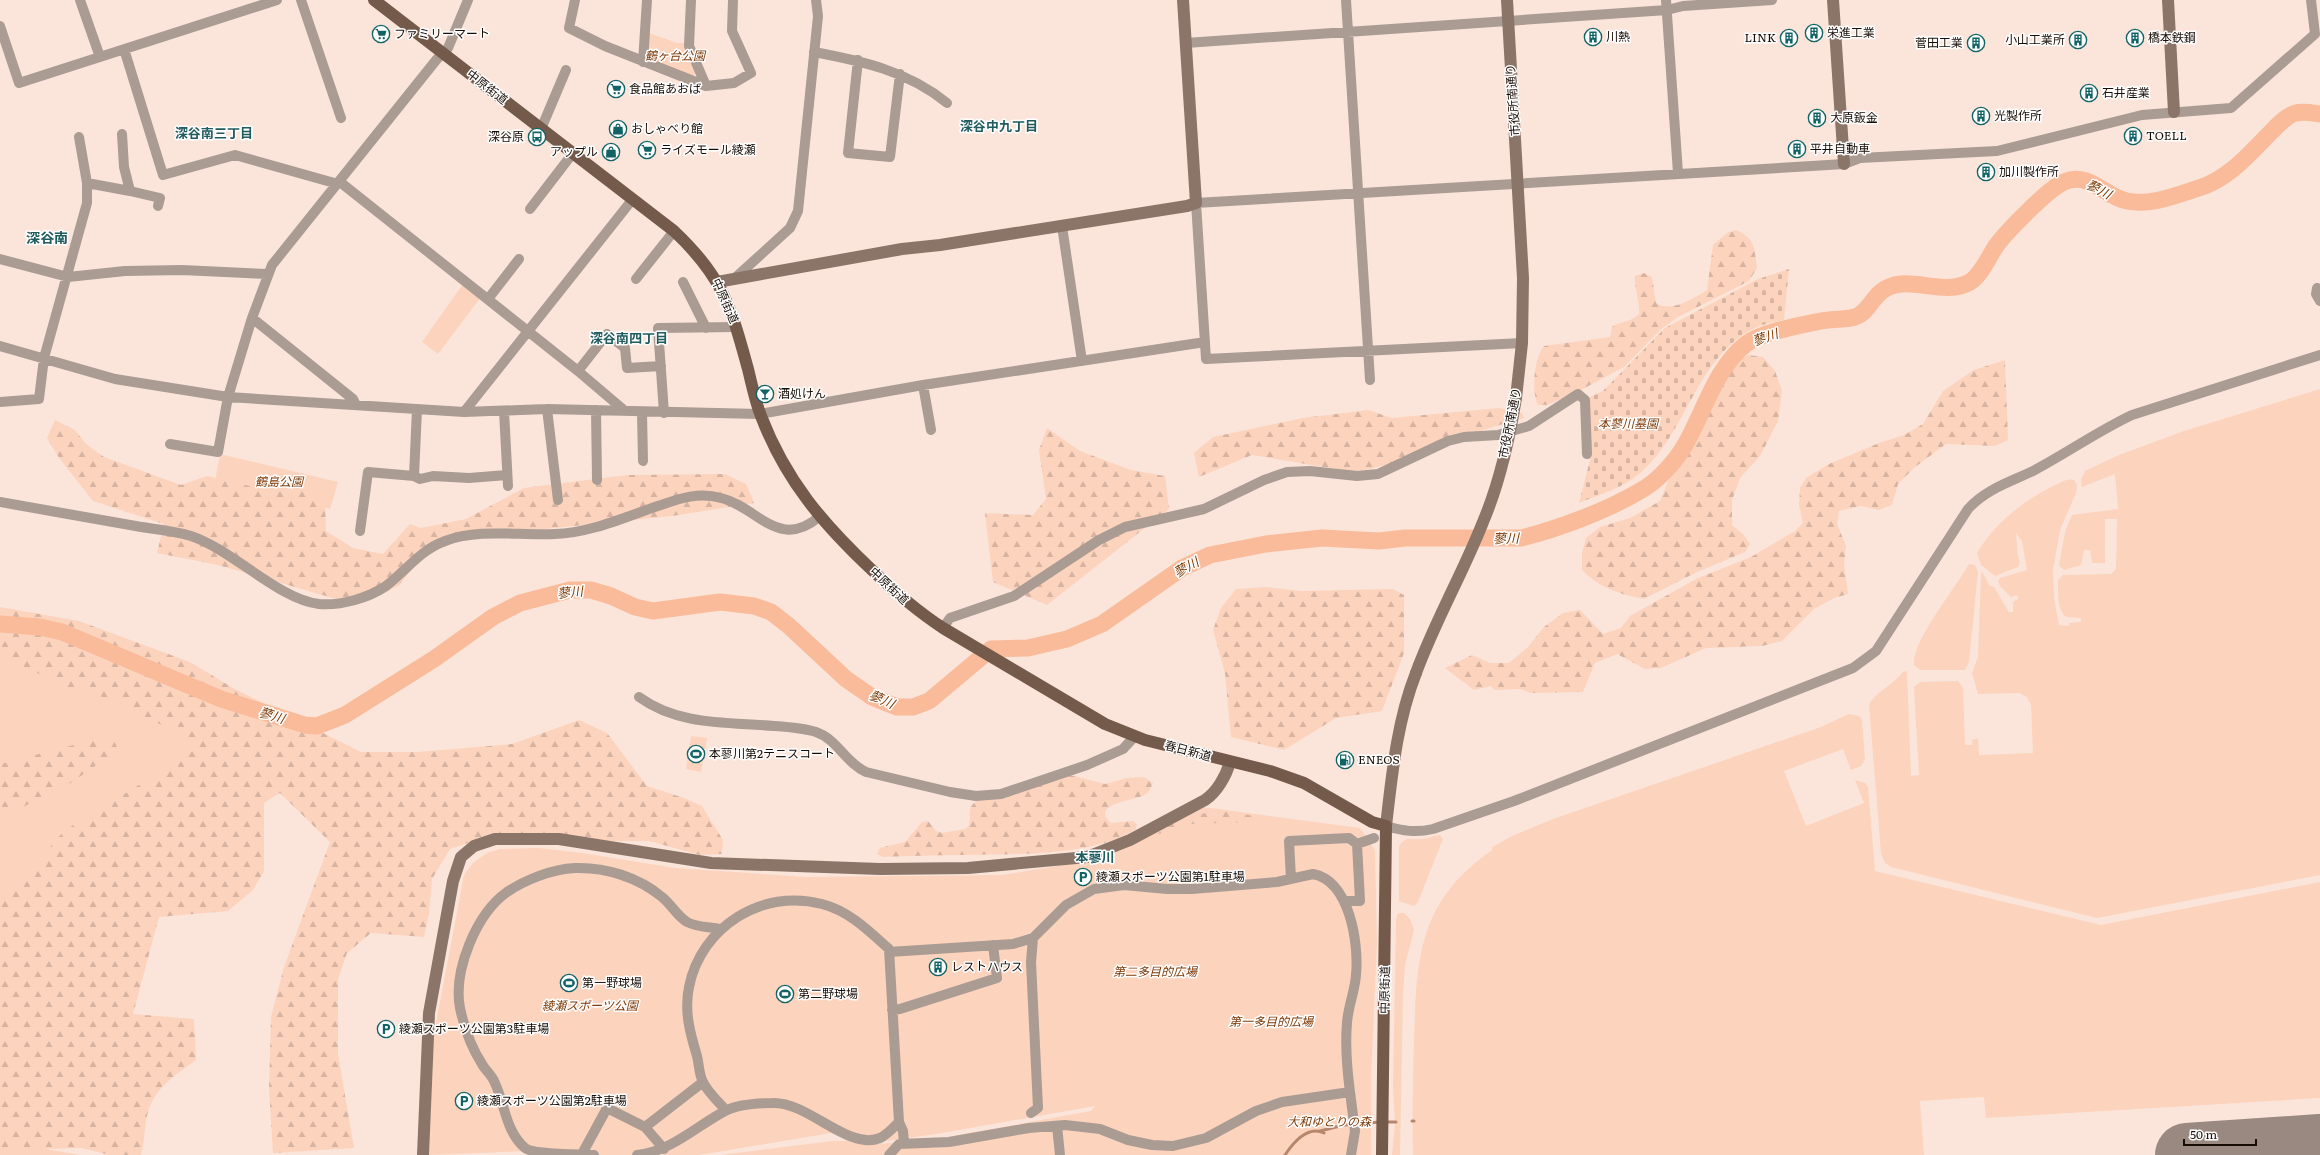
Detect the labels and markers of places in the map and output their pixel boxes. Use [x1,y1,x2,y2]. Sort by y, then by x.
building icon: 栄進工業 [1804,23,1824,43]
place label: 栄進工業 [1827,23,1875,41]
supermarket icon: ファミリーマート [371,24,391,44]
place label: ファミリーマート [394,24,490,42]
building icon: 川熱 [1583,27,1603,47]
place label: 川熱 [1606,27,1630,45]
place label: LINK [1744,28,1776,46]
building icon: LINK [1779,28,1799,48]
building icon: 橋本鉄鋼 [2125,28,2145,48]
place label: 橋本鉄鋼 [2148,28,2196,46]
place label: 小山工業所 [2005,30,2065,48]
building icon: 小山工業所 [2068,30,2088,50]
place label: 菅田工業 [1915,33,1963,51]
building icon: 菅田工業 [1966,33,1986,53]
supermarket icon: 食品館あおば [606,79,626,99]
place label: 食品館あおば [629,79,701,97]
building icon: 石井産業 [2079,83,2099,103]
place label: 石井産業 [2102,83,2150,101]
building icon: 光製作所 [1971,106,1991,126]
place label: 光製作所 [1994,106,2042,124]
building icon: 大原鈑金 [1807,108,1827,128]
place label: 大原鈑金 [1830,108,1878,126]
shop icon: おしゃべり館 [608,119,628,139]
place label: おしゃべり館 [631,119,703,137]
building icon: TOELL [2123,126,2143,146]
place label: TOELL [2146,126,2187,144]
place label: 深谷原 [488,127,524,145]
bus stop icon: 深谷原 [527,127,547,147]
building icon: 平井自動車 [1787,139,1807,159]
place label: 平井自動車 [1810,139,1870,157]
supermarket icon: ライズモール綾瀬 [637,140,657,160]
place label: ライズモール綾瀬 [660,140,756,158]
place label: アップル [550,142,598,160]
shop icon: アップル [601,142,621,162]
building icon: 加川製作所 [1976,162,1996,182]
place label: 加川製作所 [1999,162,2059,180]
bar icon: 酒処けん [755,384,775,404]
place label: 酒処けん [778,384,826,402]
sports icon: 本蓼川第2テニスコート [686,744,706,764]
place label: 本蓼川第2テニスコート [709,744,835,762]
fuel station icon: ENEOS [1335,750,1355,770]
place label: ENEOS [1358,750,1400,768]
parking icon: 綾瀬スポーツ公園第1駐車場 [1073,867,1093,887]
place label: 綾瀬スポーツ公園第1駐車場 [1096,867,1245,885]
building icon: レストハウス [928,957,948,977]
place label: レストハウス [951,957,1023,975]
sports icon: 第一野球場 [559,973,579,993]
place label: 第一野球場 [582,973,642,991]
sports icon: 第二野球場 [775,984,795,1004]
place label: 第二野球場 [798,984,858,1002]
parking icon: 綾瀬スポーツ公園第3駐車場 [376,1019,396,1039]
place label: 綾瀬スポーツ公園第3駐車場 [399,1019,549,1037]
parking icon: 綾瀬スポーツ公園第2駐車場 [454,1091,474,1111]
place label: 綾瀬スポーツ公園第2駐車場 [477,1091,627,1109]

